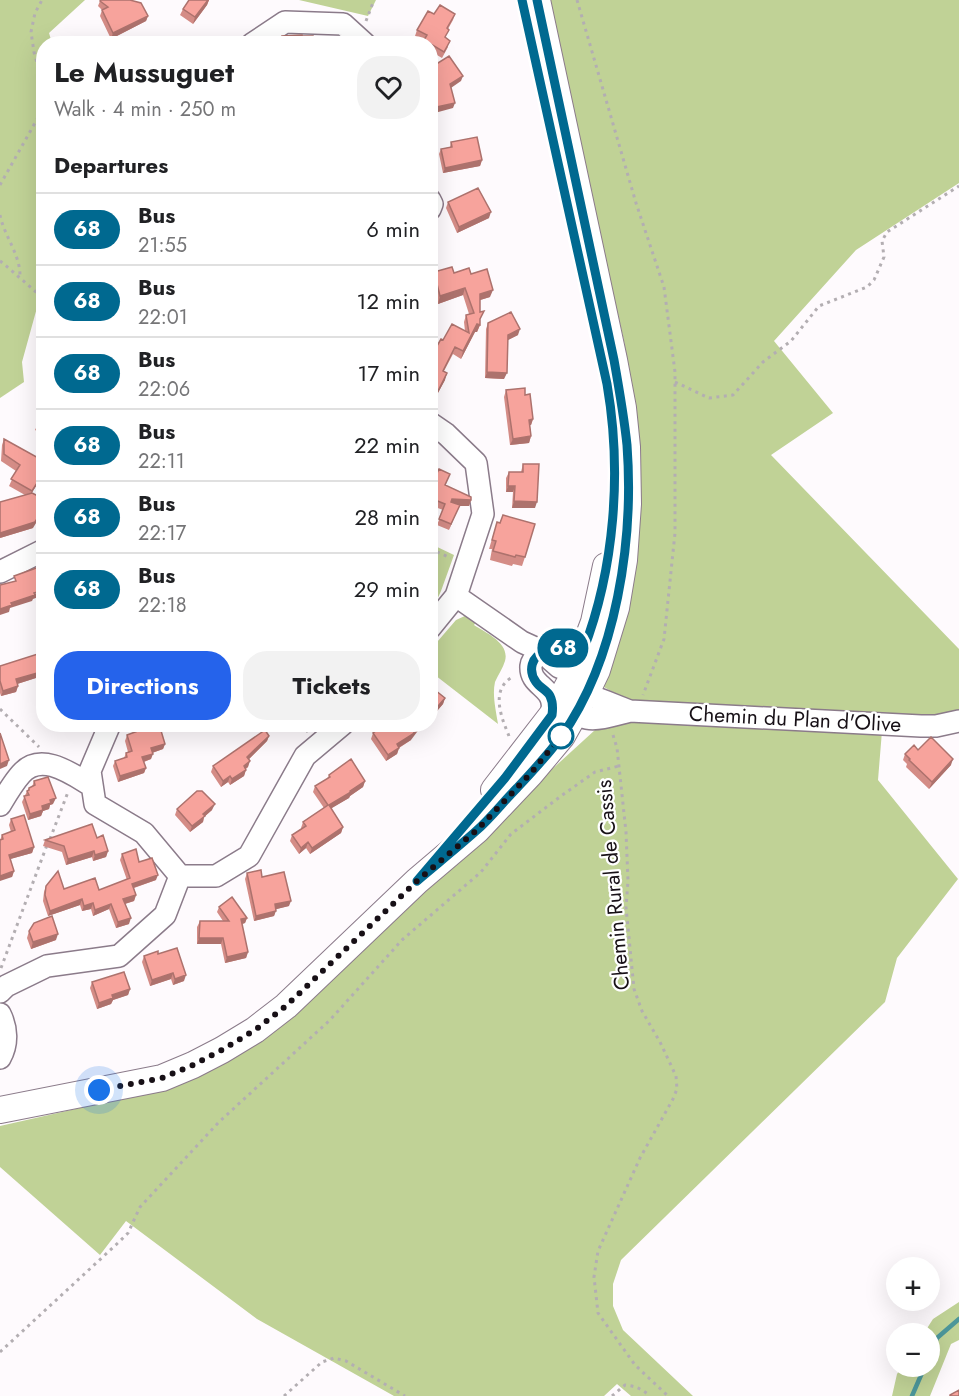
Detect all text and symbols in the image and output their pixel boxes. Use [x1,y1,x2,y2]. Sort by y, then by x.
text: Le Mussuguet [54,52,234,93]
button: heart [357,56,420,119]
text: Walk · 4 min · 250 m [54,95,236,124]
text: Departures [54,149,168,181]
text: Bus [138,199,175,231]
text: 6 min [366,213,420,245]
text: 68 [73,214,101,244]
text: 21:55 [138,231,187,260]
text: Bus [138,271,175,303]
text: 12 min [357,285,420,317]
text: 68 [73,286,101,316]
text: 22:01 [138,303,188,332]
text: Bus [138,343,175,375]
text: 17 min [358,357,420,389]
text: 68 [73,358,101,388]
text: 22:06 [138,375,190,404]
text: Bus [138,415,175,447]
text: 22 min [354,429,420,461]
text: 68 [73,430,101,460]
text: 22:11 [138,447,185,476]
text: Bus [138,487,175,519]
text: 28 min [354,501,420,533]
text: 68 [73,502,101,532]
text: 22:17 [138,519,186,548]
text: Bus [138,559,175,591]
text: 29 min [354,573,420,605]
text: 68 [73,574,101,604]
text: 22:18 [138,591,187,620]
line badge: 68 [536,628,590,668]
text: 68 [549,633,577,663]
button: Directions [54,651,231,720]
button: Tickets [243,651,420,720]
street label: Chemin du Plan d'Olive [688,698,902,740]
unlabelled marker [548,723,574,749]
street label: Chemin Rural de Cassis [589,779,637,991]
your location [84,1075,114,1105]
map controls [886,1257,940,1377]
button: + [886,1257,940,1311]
button: − [886,1323,940,1377]

